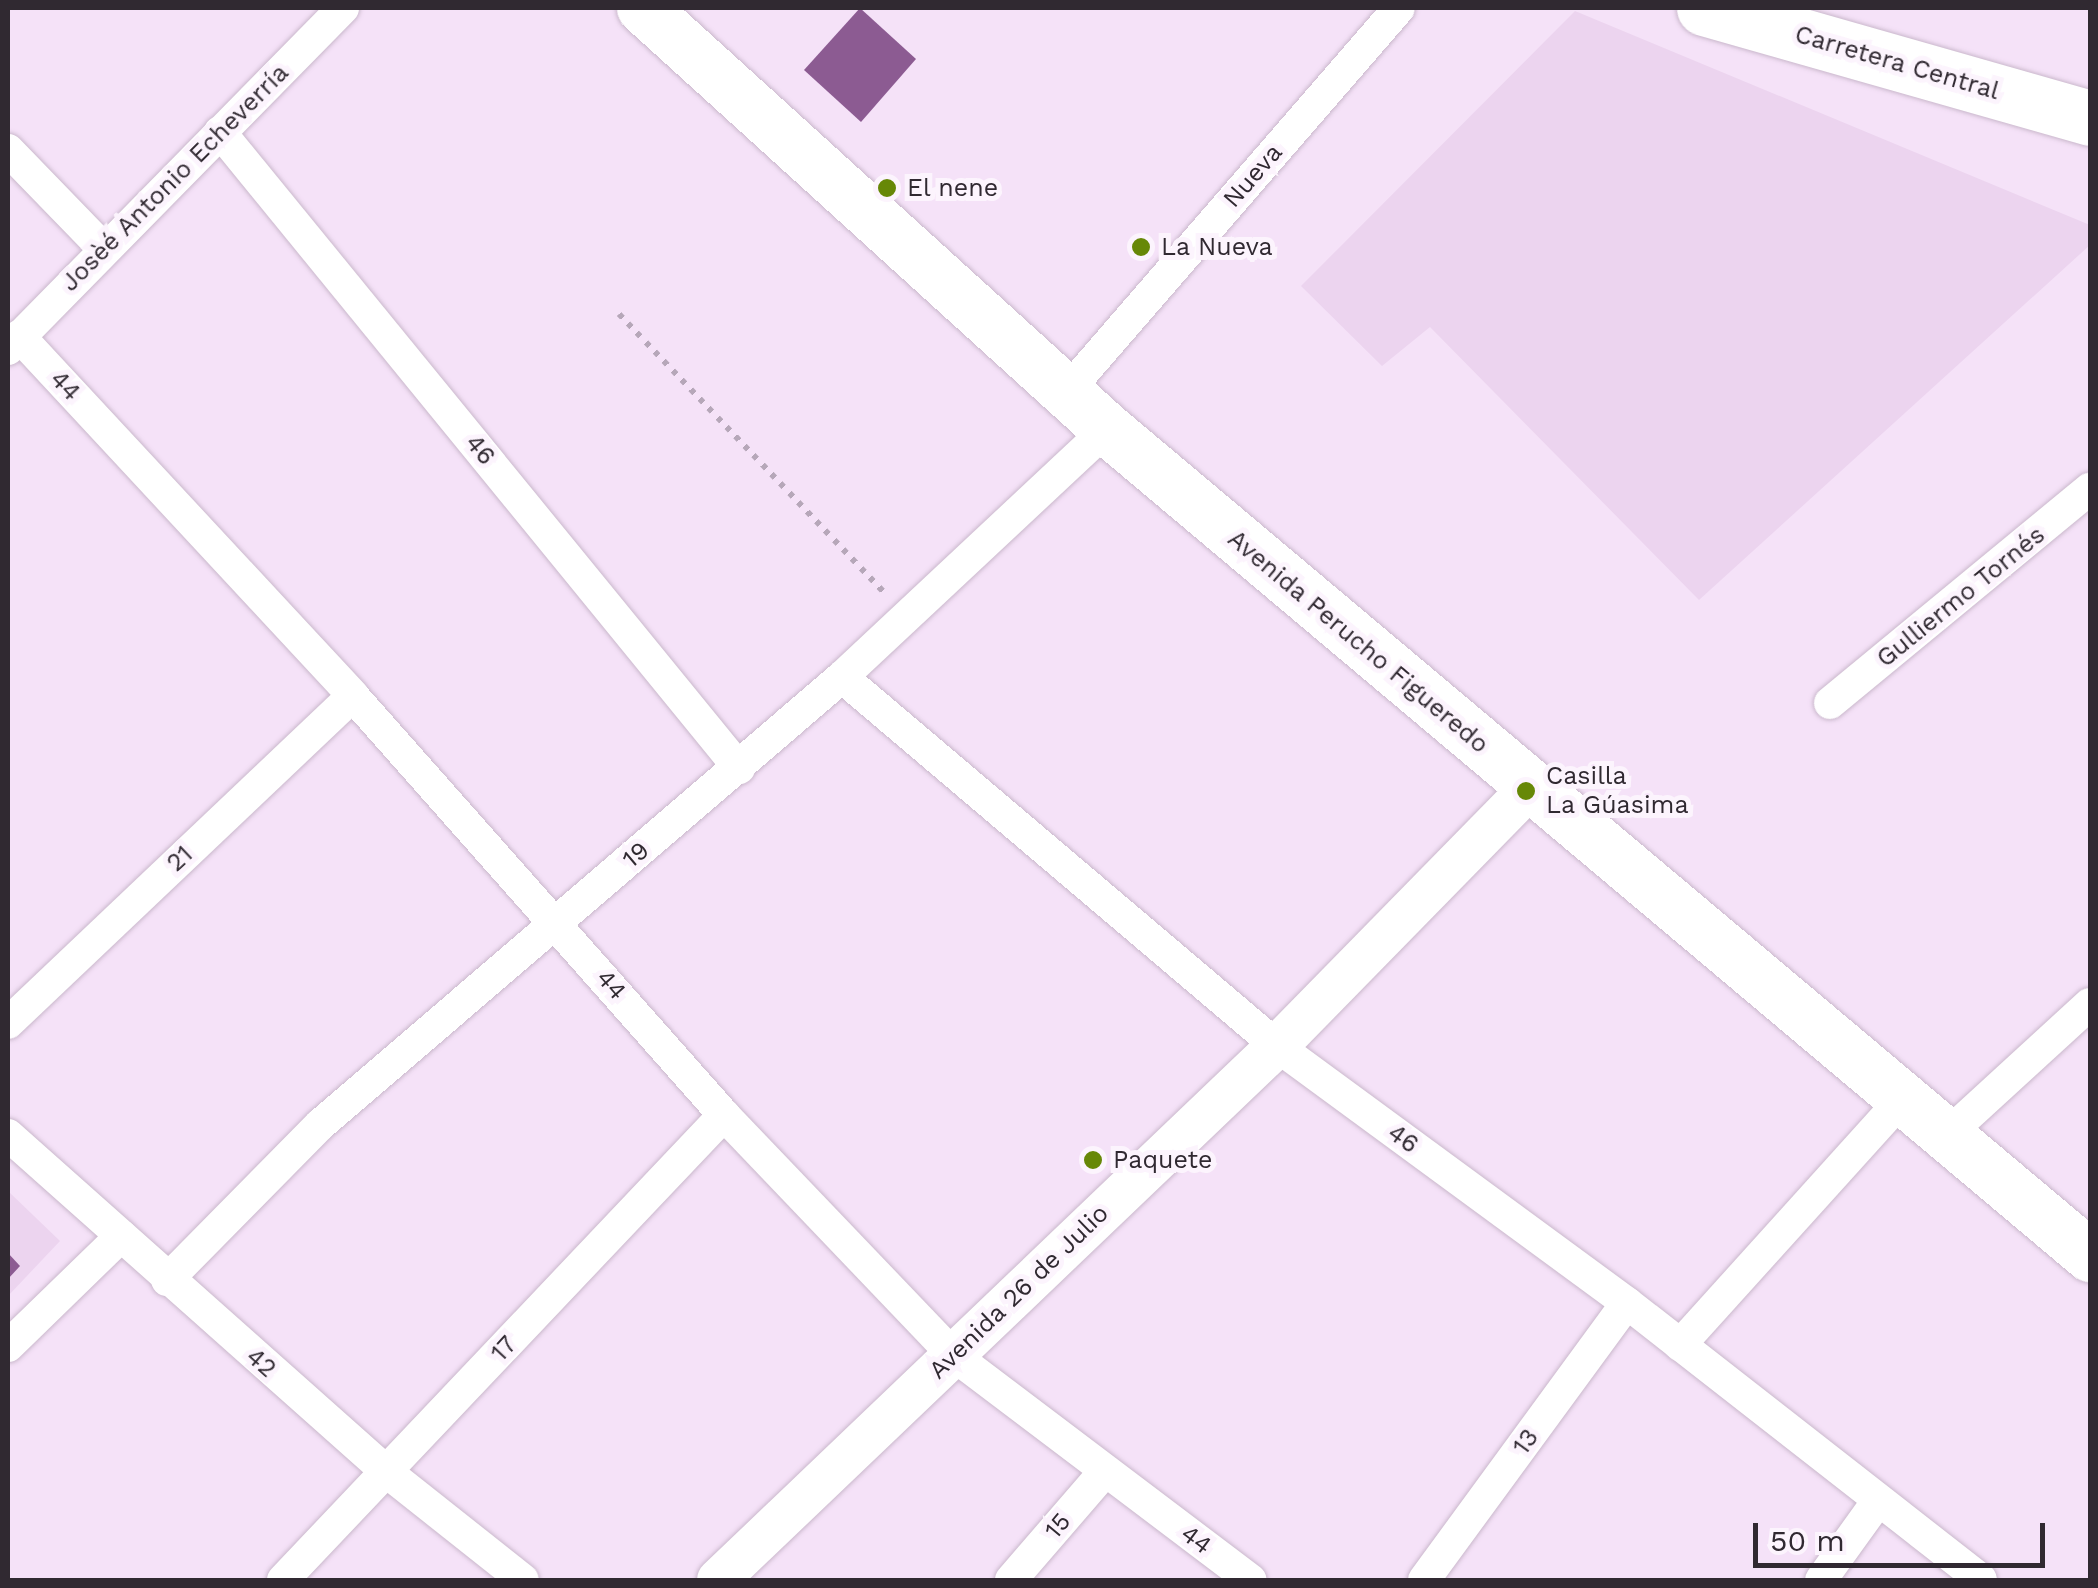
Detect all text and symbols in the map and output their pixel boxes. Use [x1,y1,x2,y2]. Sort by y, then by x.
street label: Carretera Central [1791,19,2003,107]
street label: Josèé Antonio Echeverría [55,58,295,298]
street label: Nueva [1217,138,1289,214]
place label: El nene [907,173,999,203]
marker: El nene [876,177,898,199]
place label: La Nueva [1161,232,1273,262]
marker: La Nueva [1130,236,1152,258]
street label: 44 [44,365,86,407]
street label: 46 [459,429,501,471]
street label: Gulliermo Tornés [1871,520,2051,674]
street label: Avenida Perucho Figueredo [1221,524,1495,760]
place label: Casilla La Gúasima [1546,762,1689,821]
marker: Casilla La Gúasima [1515,780,1537,802]
street label: 19 [617,835,655,875]
street label: 21 [161,840,199,878]
street label: 44 [590,964,632,1006]
street label: 46 [1382,1118,1424,1160]
place label: Paquete [1113,1145,1212,1175]
marker: Paquete [1082,1149,1104,1171]
street label: Avenida 26 de Julio [923,1198,1115,1386]
street label: 17 [485,1330,523,1368]
street label: 42 [240,1342,282,1384]
street label: 13 [1507,1423,1545,1461]
scale bar [1758,1503,2050,1565]
street label: 15 [1039,1507,1077,1545]
street label: 44 [1175,1519,1217,1561]
text: 50 m [1770,1523,1845,1558]

